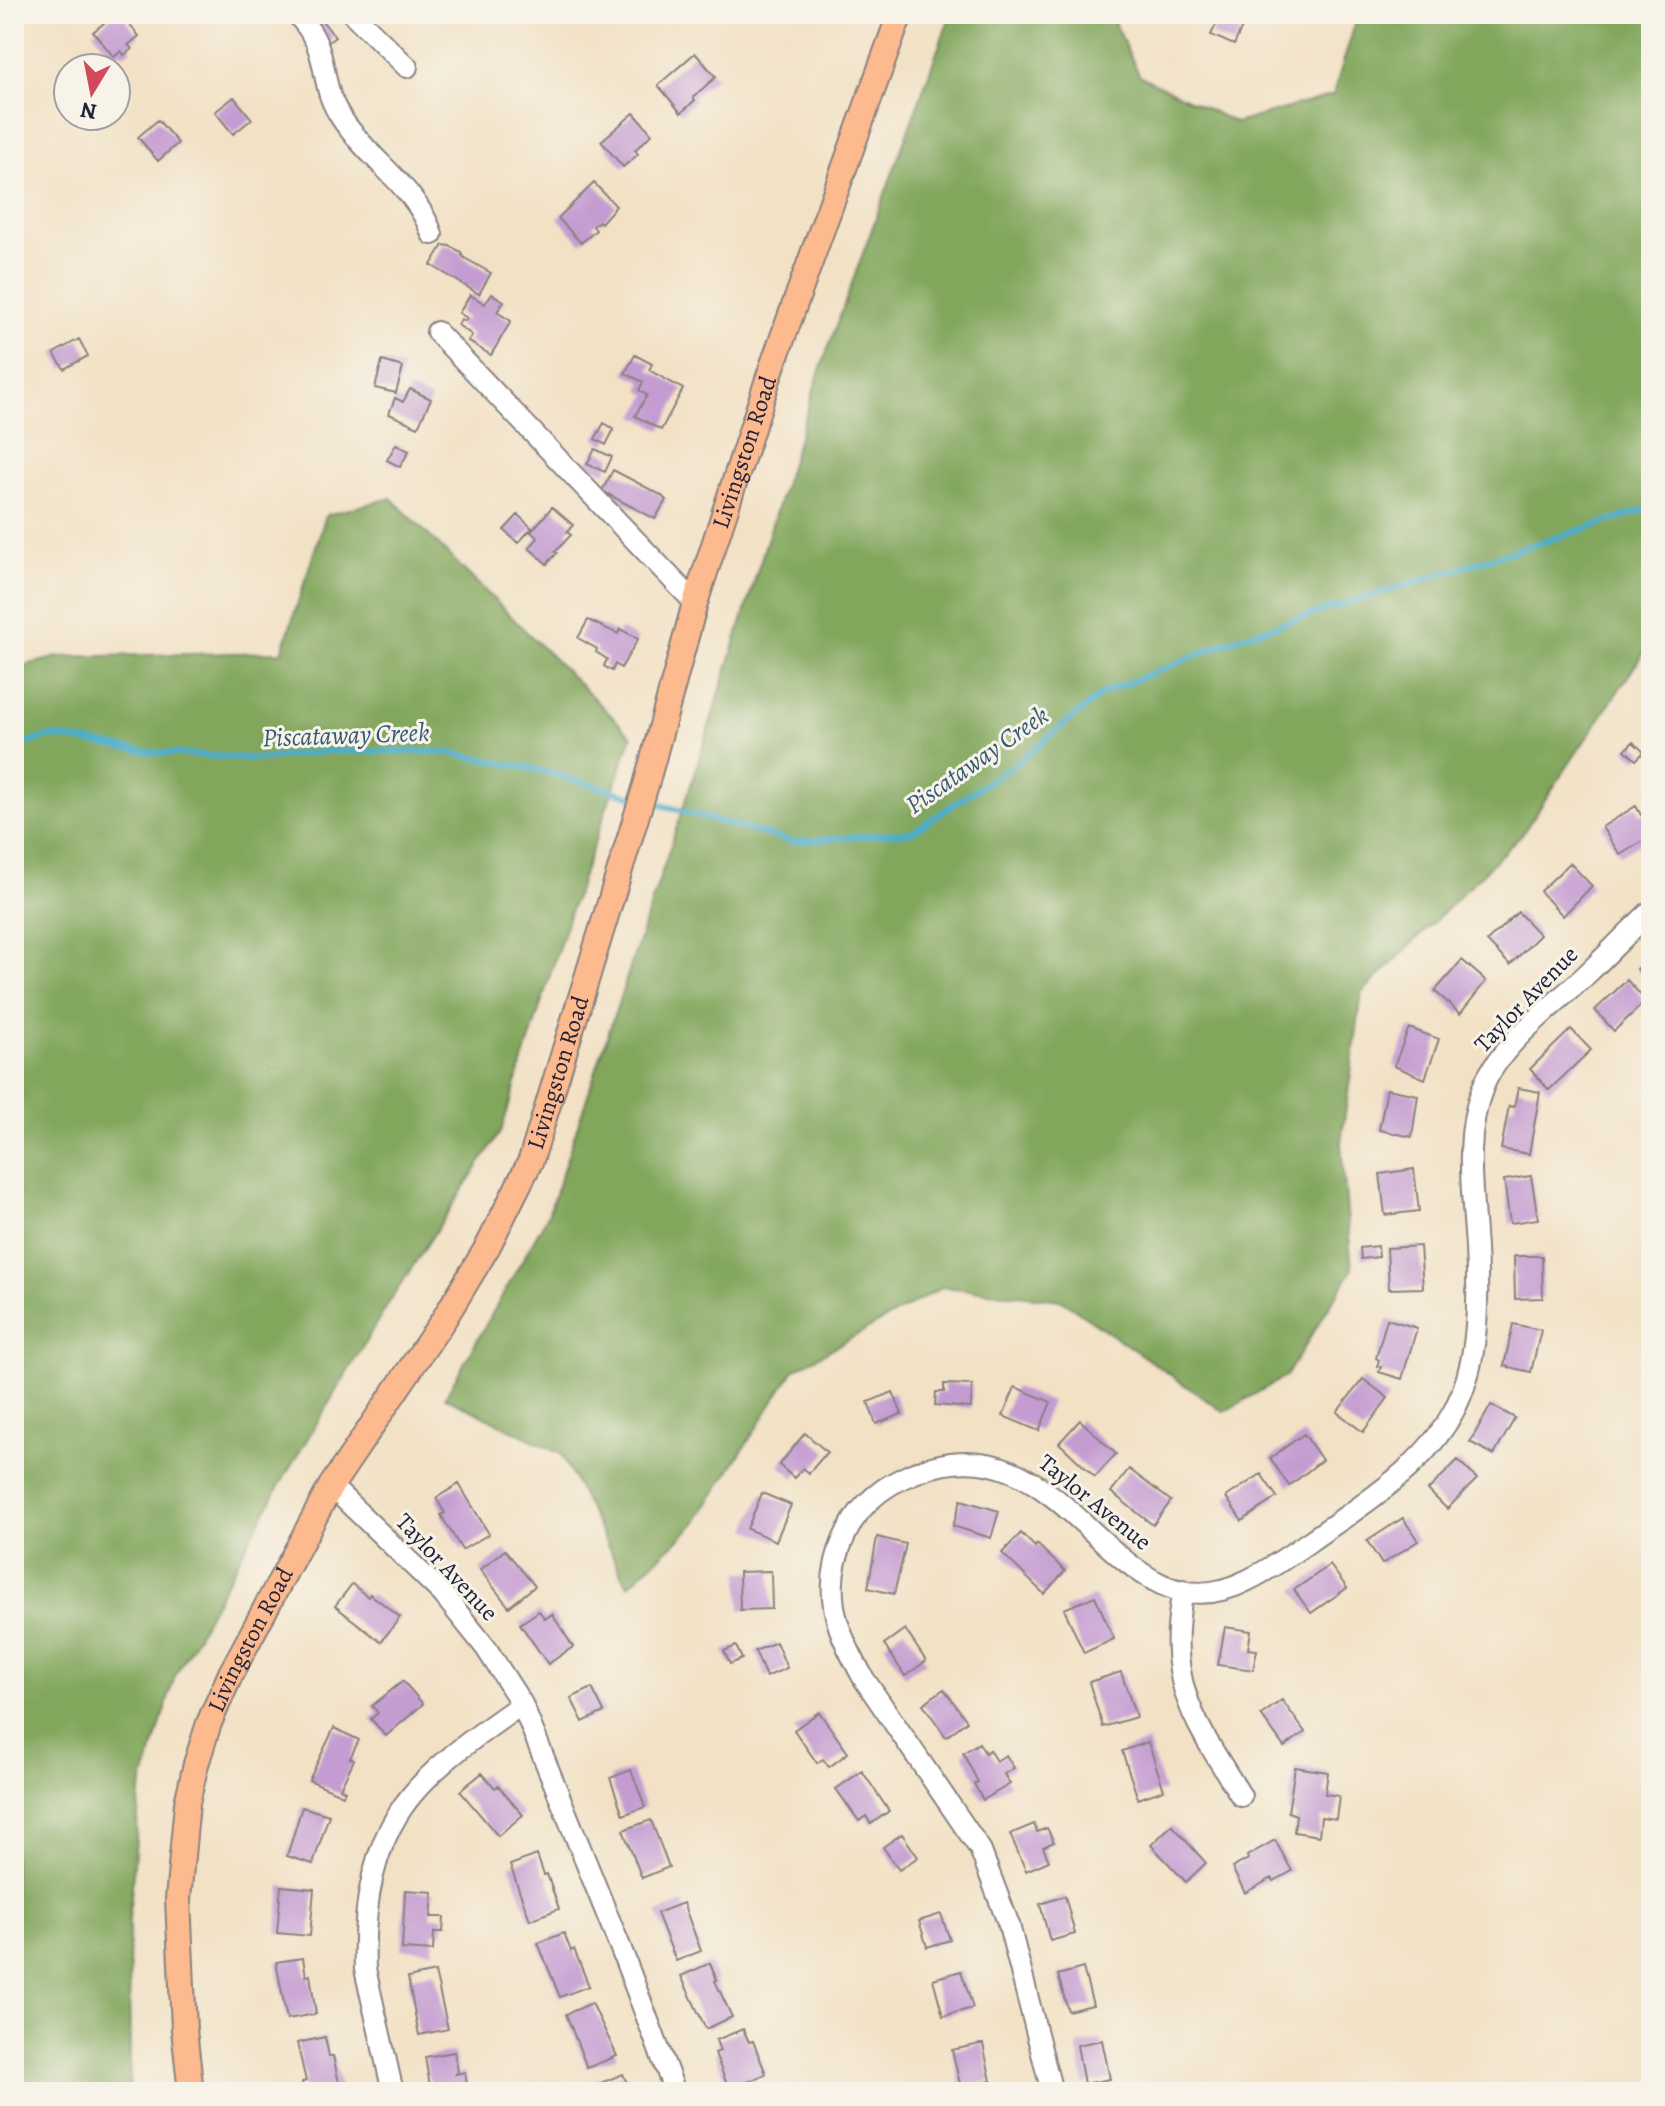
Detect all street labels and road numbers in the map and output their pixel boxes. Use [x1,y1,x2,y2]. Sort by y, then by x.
street label: Livingston Road [704,372,784,533]
street label: Taylor Avenue [1467,939,1585,1059]
street label: Livingston Road [519,992,596,1153]
street label: Taylor Avenue [1032,1447,1158,1557]
street label: Taylor Avenue [389,1506,505,1628]
street label: Livingston Road [200,1561,301,1717]

